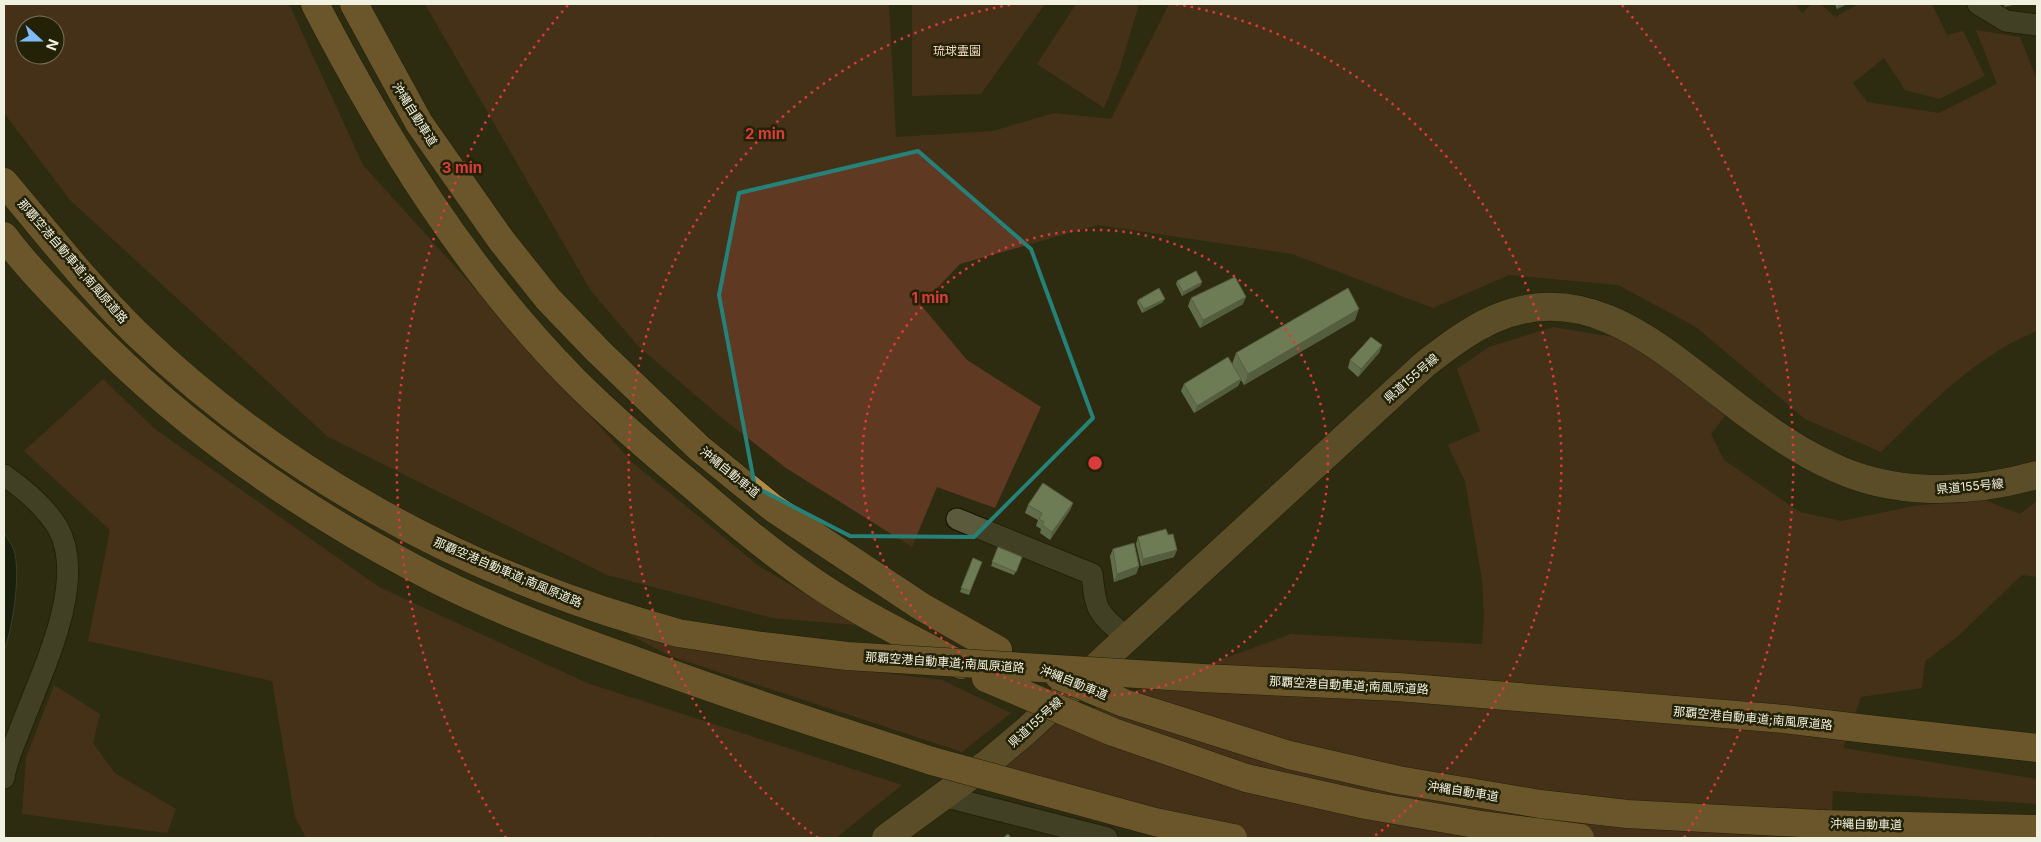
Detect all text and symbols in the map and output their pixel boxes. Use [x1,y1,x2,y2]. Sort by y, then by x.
north arrow [15,15,65,65]
text: N [43,37,62,53]
park label: 琉球霊園 [933,43,981,58]
street label: 沖縄自動車道 [390,79,440,149]
text: 2 min [745,124,785,143]
text: 3 min [442,158,482,177]
street label: 那覇空港自動車道;南風原道路 [15,196,131,326]
text: 1 min [911,288,949,307]
street label: 県道155号線 [1381,350,1441,406]
street label: 沖縄自動車道 [697,444,763,500]
centre of rings [1086,454,1104,472]
street label: 県道155号線 [1936,476,2004,496]
street label: 那覇空港自動車道;南風原道路 [432,534,584,610]
street label: 那覇空港自動車道;南風原道路 [865,649,1025,675]
street label: 沖縄自動車道 [1038,662,1110,702]
street label: 那覇空港自動車道;南風原道路 [1269,673,1429,697]
street label: 県道155号線 [1005,694,1065,750]
street label: 那覇空港自動車道;南風原道路 [1673,704,1833,732]
street label: 沖縄自動車道 [1426,778,1500,804]
street label: 沖縄自動車道 [1830,816,1902,832]

